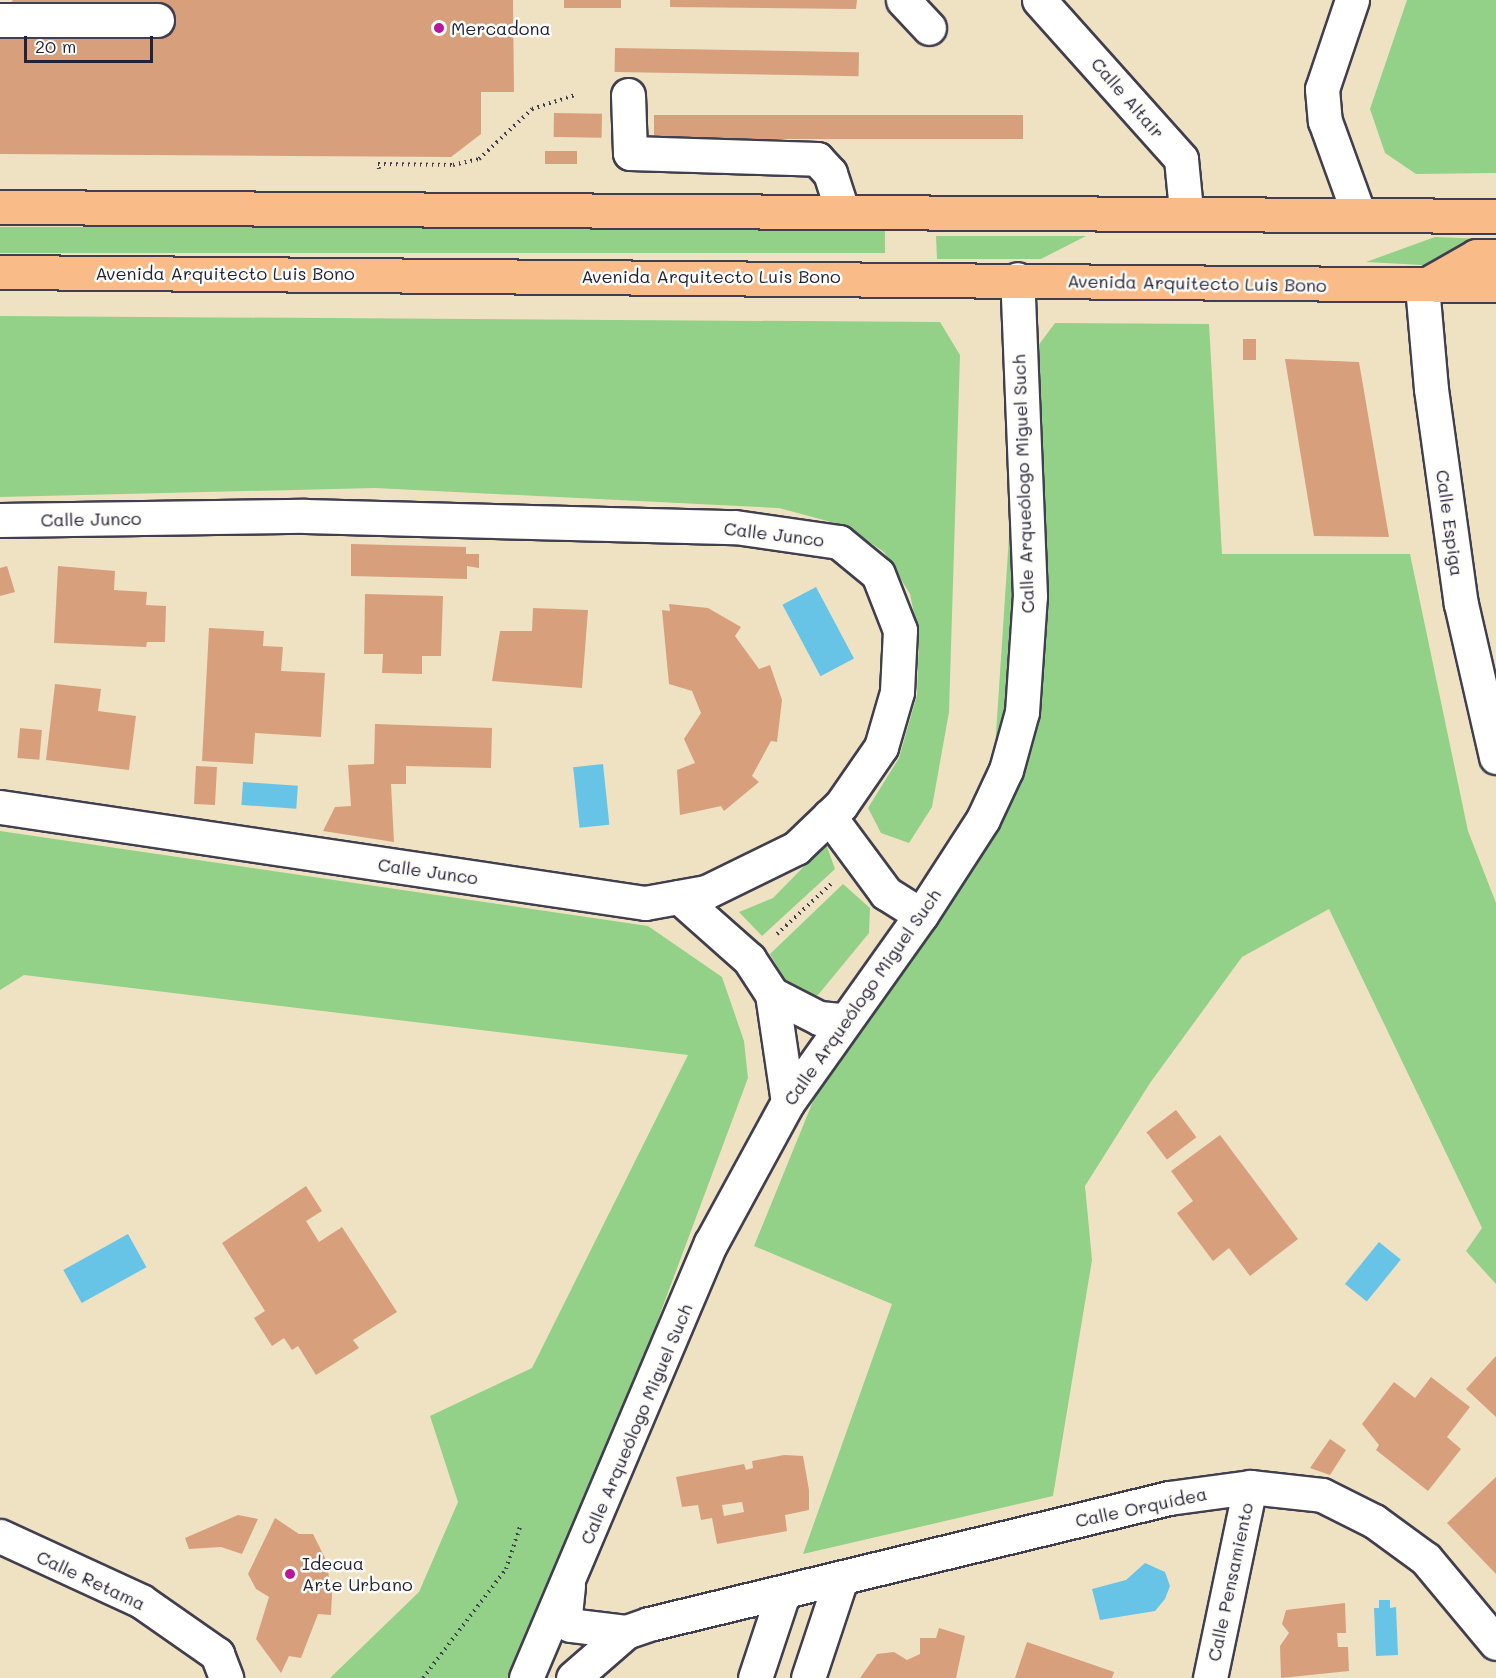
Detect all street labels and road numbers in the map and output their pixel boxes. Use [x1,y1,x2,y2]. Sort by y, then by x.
street label: Calle Altair [1087,53,1169,143]
street label: Avenida Arquitecto Luis Bono [95,262,355,284]
street label: Avenida Arquitecto Luis Bono [581,265,841,287]
street label: Avenida Arquitecto Luis Bono [1067,270,1327,296]
street label: Calle Arqueólogo Miguel Such [1008,354,1038,614]
street label: Calle Espiga [1432,468,1468,578]
street label: Calle Junco [40,507,142,531]
street label: Calle Junco [723,517,825,551]
street label: Calle Junco [377,853,479,889]
street label: Calle Arqueólogo Miguel Such [779,885,945,1109]
street label: Calle Arqueólogo Miguel Such [575,1301,697,1547]
street label: Calle Orquídea [1073,1482,1209,1532]
street label: Calle Pensamiento [1203,1501,1257,1663]
street label: Calle Retama [33,1545,149,1615]

